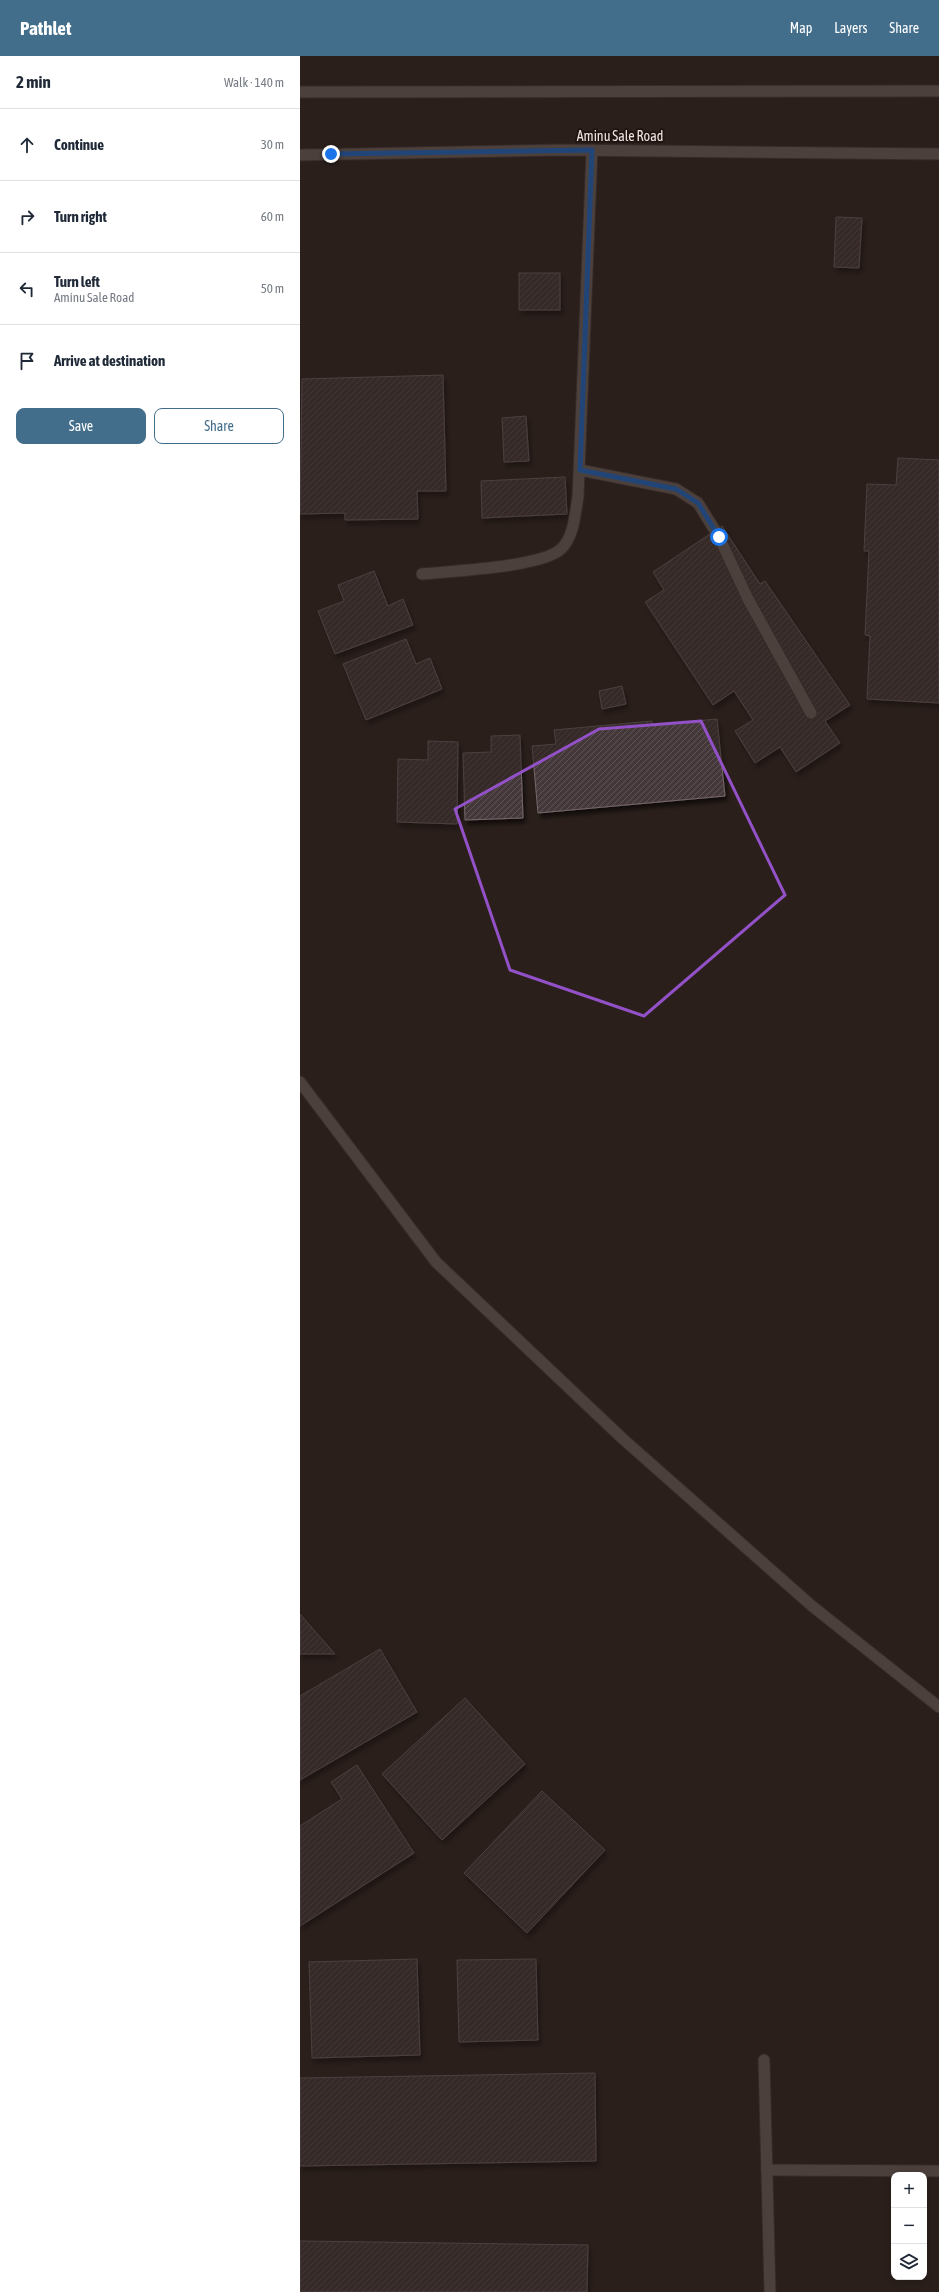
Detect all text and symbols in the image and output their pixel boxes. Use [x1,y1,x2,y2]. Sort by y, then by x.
text: Pathlet [20,17,71,39]
text: Map [790,20,812,36]
text: Layers [834,20,867,36]
text: Share [889,20,919,36]
text: 2 min [16,72,51,92]
text: Walk · 140 m [224,75,284,90]
street label: Aminu Sale Road [577,128,663,144]
icon: ahead [16,134,38,156]
text: Continue [54,136,104,153]
text: 30 m [261,137,284,152]
route end [322,145,340,163]
icon: right [16,206,38,228]
text: Turn right [54,208,107,225]
text: 60 m [261,209,284,224]
text: Turn left [54,273,100,290]
icon: left [16,278,38,300]
text: 50 m [261,281,284,296]
text: Aminu Sale Road [54,290,134,305]
icon: arrive [16,350,38,372]
text: Arrive at destination [54,352,165,369]
button: Save [16,408,146,444]
button: Share [154,408,284,444]
route start [710,528,728,546]
map controls [891,2172,927,2280]
button: + [891,2172,927,2208]
button: − [891,2208,927,2244]
button: layers [891,2244,927,2280]

